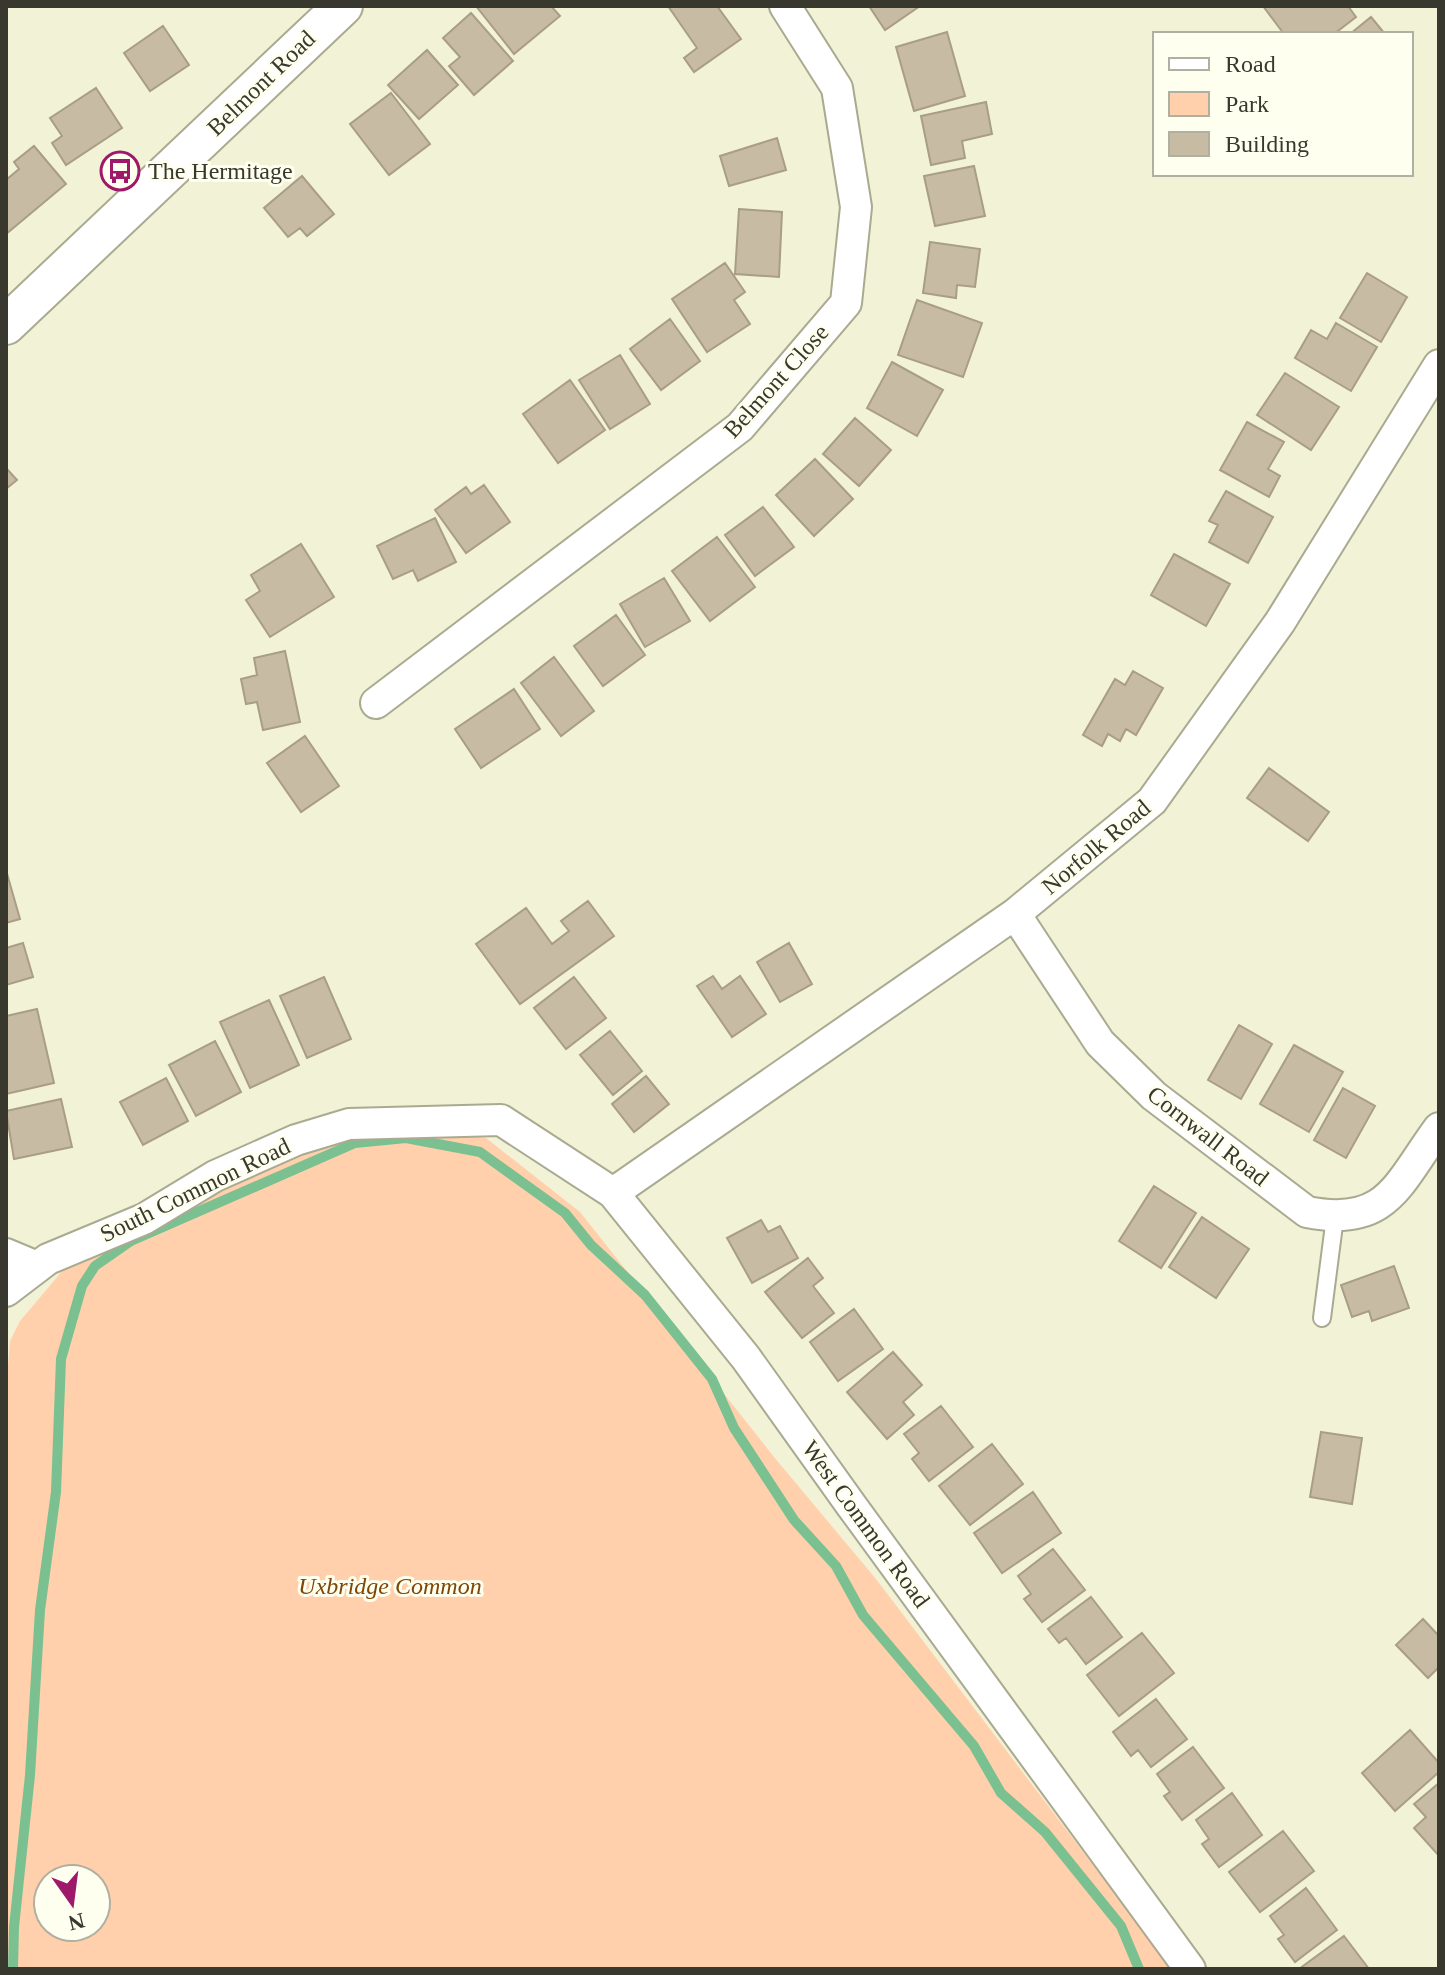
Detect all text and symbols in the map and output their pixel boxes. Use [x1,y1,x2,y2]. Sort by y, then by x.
street label: Belmont Road [202,25,320,141]
legend [1153,32,1413,176]
text: Road [1225,51,1276,77]
text: Park [1225,91,1269,117]
text: Building [1225,131,1309,157]
bus stop icon: The Hermitage [99,150,141,192]
place label: The Hermitage [148,158,293,184]
street label: Belmont Close [718,319,834,443]
street label: Norfolk Road [1037,794,1155,900]
street label: Cornwall Road [1142,1081,1274,1191]
street label: South Common Road [96,1133,294,1247]
street label: West Common Road [797,1436,935,1612]
park label: Uxbridge Common [298,1573,482,1599]
north arrow [32,1863,112,1943]
text: N [66,1908,87,1936]

